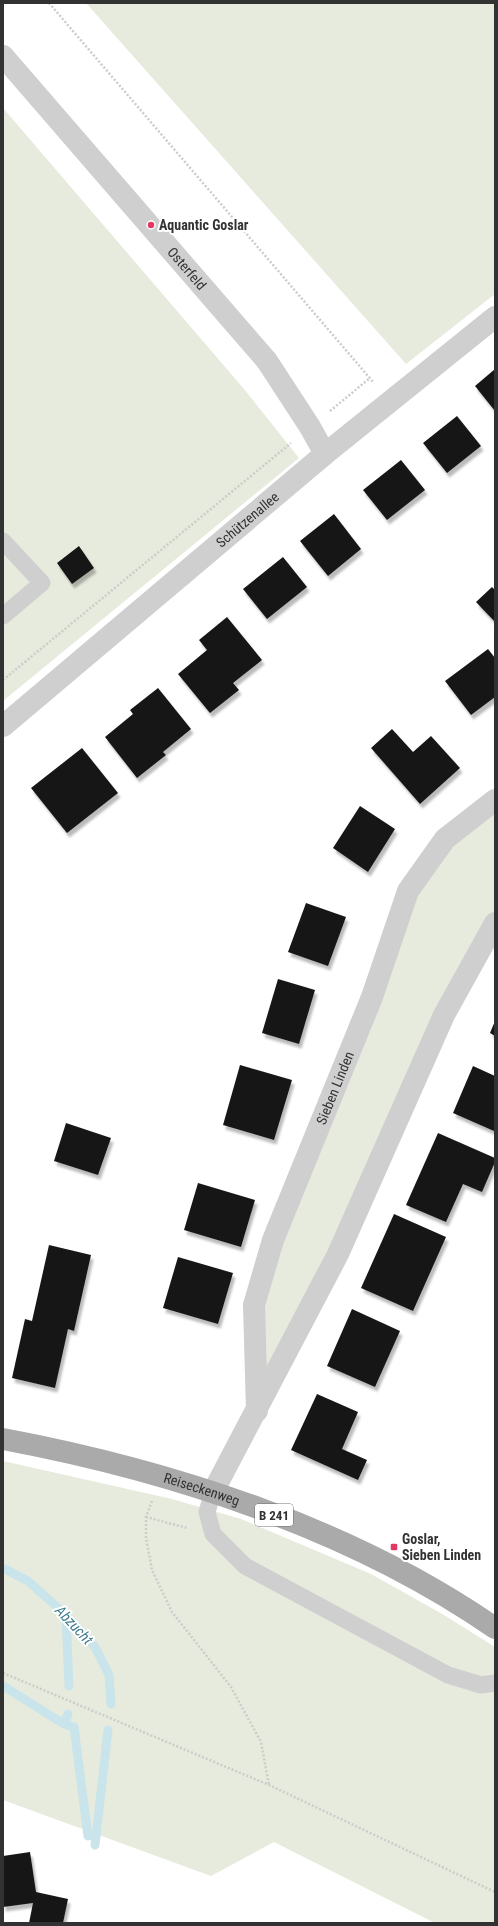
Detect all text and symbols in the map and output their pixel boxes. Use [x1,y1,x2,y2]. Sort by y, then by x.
place label: Aquantic Goslar [159,217,249,233]
marker: Aquantic Goslar [146,220,156,230]
street label: Osterfeld [164,244,210,293]
street label: Schützenallee [213,488,282,550]
street label: Sieben Linden [313,1049,357,1127]
street label: Reiseckenweg [162,1470,242,1509]
road number: B 241 [255,1504,293,1526]
place label: Goslar, Sieben Linden [402,1531,481,1563]
marker: Goslar, Sieben Linden [389,1542,399,1552]
water label: Abzucht [51,1601,97,1649]

